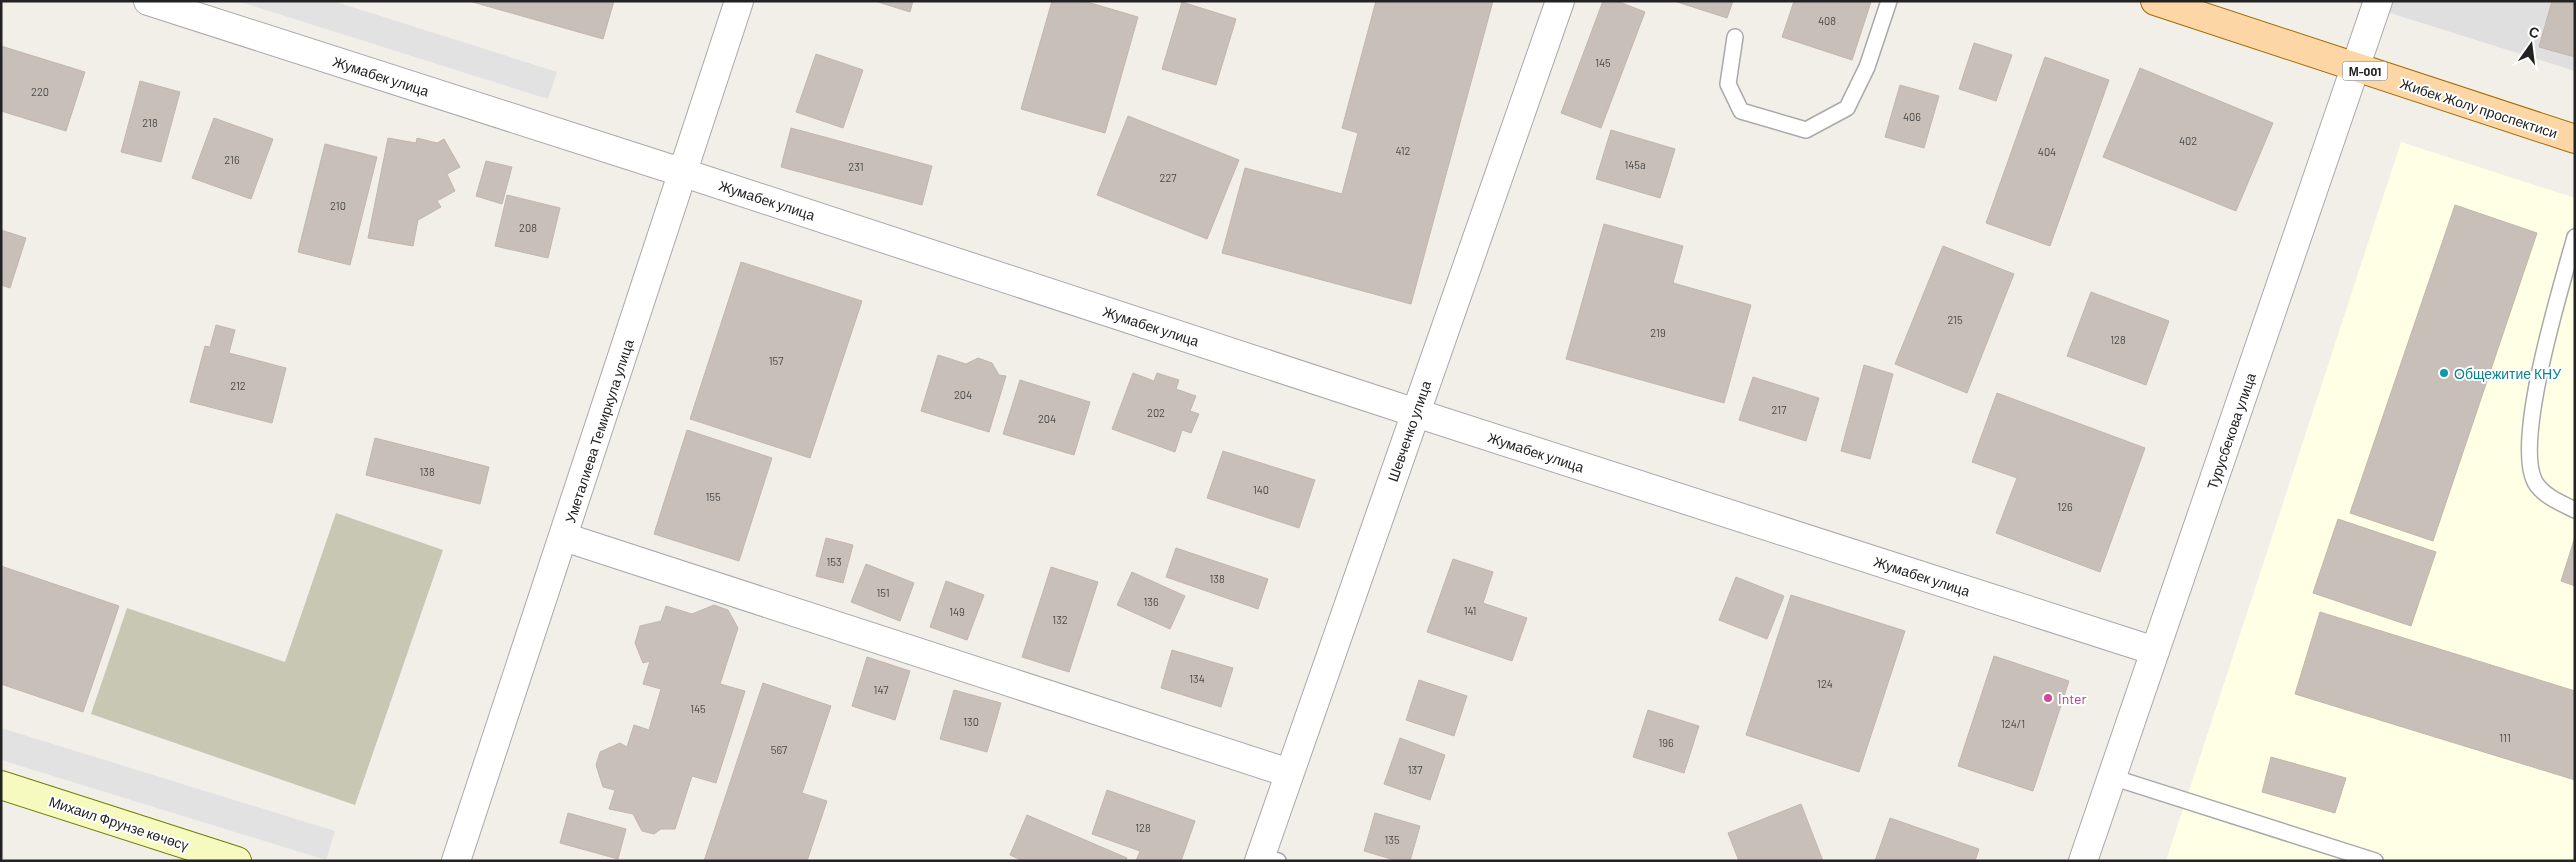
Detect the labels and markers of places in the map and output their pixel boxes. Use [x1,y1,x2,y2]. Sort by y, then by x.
place label: Общежитие КНУ [2454,365,2561,382]
marker: Общежитие КНУ [2438,367,2450,379]
place label: Inter [2058,690,2087,707]
marker: Inter [2042,692,2054,704]

